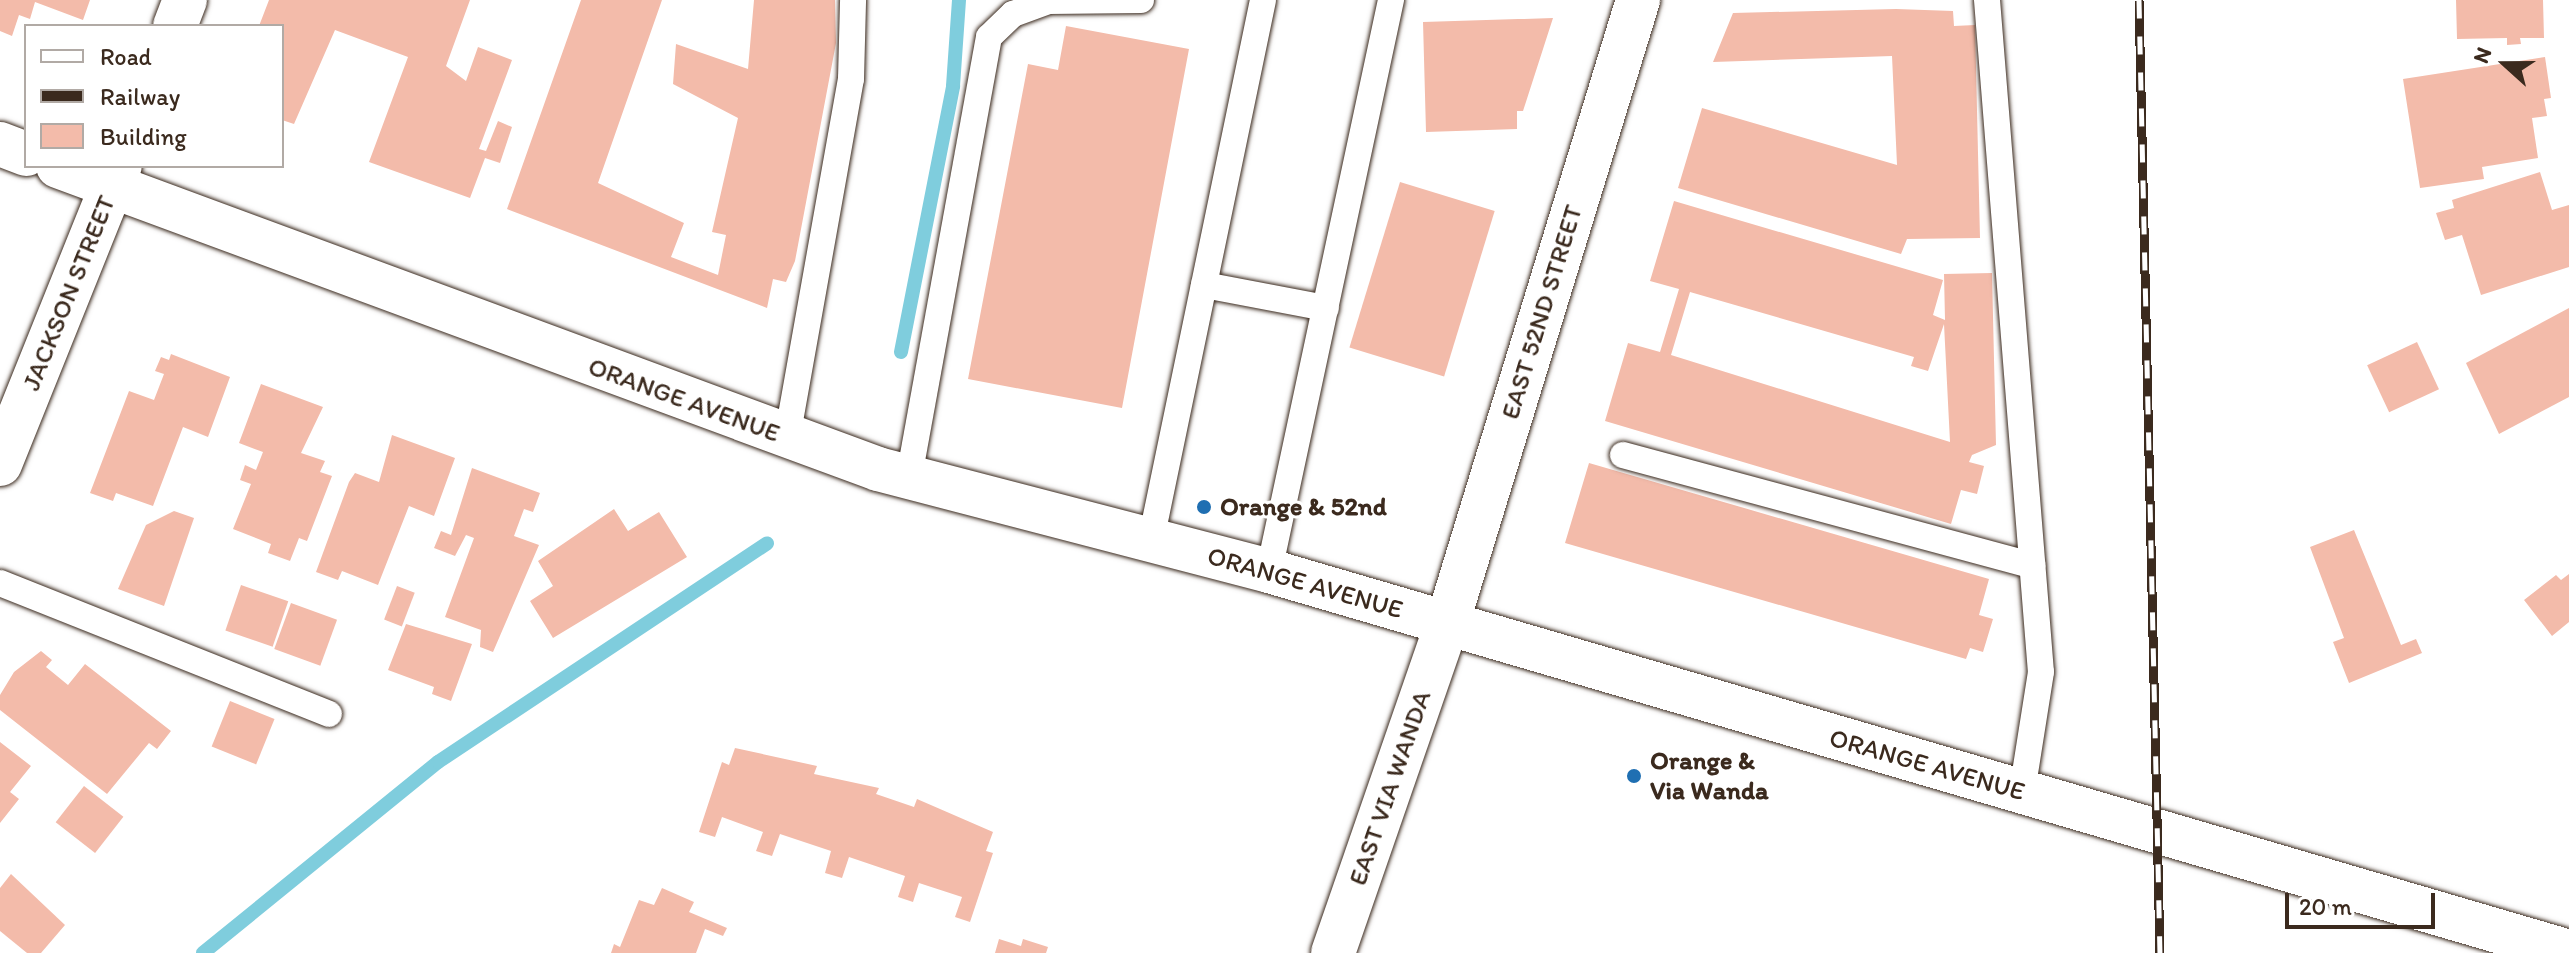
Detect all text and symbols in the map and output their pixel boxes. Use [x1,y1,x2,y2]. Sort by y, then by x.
legend [24,24,284,168]
north arrow [2465,24,2545,104]
text: Road [100,42,152,71]
text: N [2467,43,2497,67]
text: Railway [100,82,180,111]
text: Building [100,122,187,151]
street label: JACKSON STREET [16,191,122,395]
street label: EAST 52ND STREET [1495,201,1589,423]
street label: ORANGE AVENUE [584,351,784,449]
place label: Orange & 52nd [1220,491,1387,523]
marker: Orange & 52nd [1195,498,1213,516]
street label: ORANGE AVENUE [1204,540,1406,626]
street label: EAST VIA WANDA [1342,687,1438,889]
street label: ORANGE AVENUE [1826,722,2028,808]
place label: Orange & Via Wanda [1650,745,1767,806]
marker: Orange & Via Wanda [1625,767,1643,785]
scale bar [2289,877,2439,927]
text: 20 m [2299,892,2352,921]

